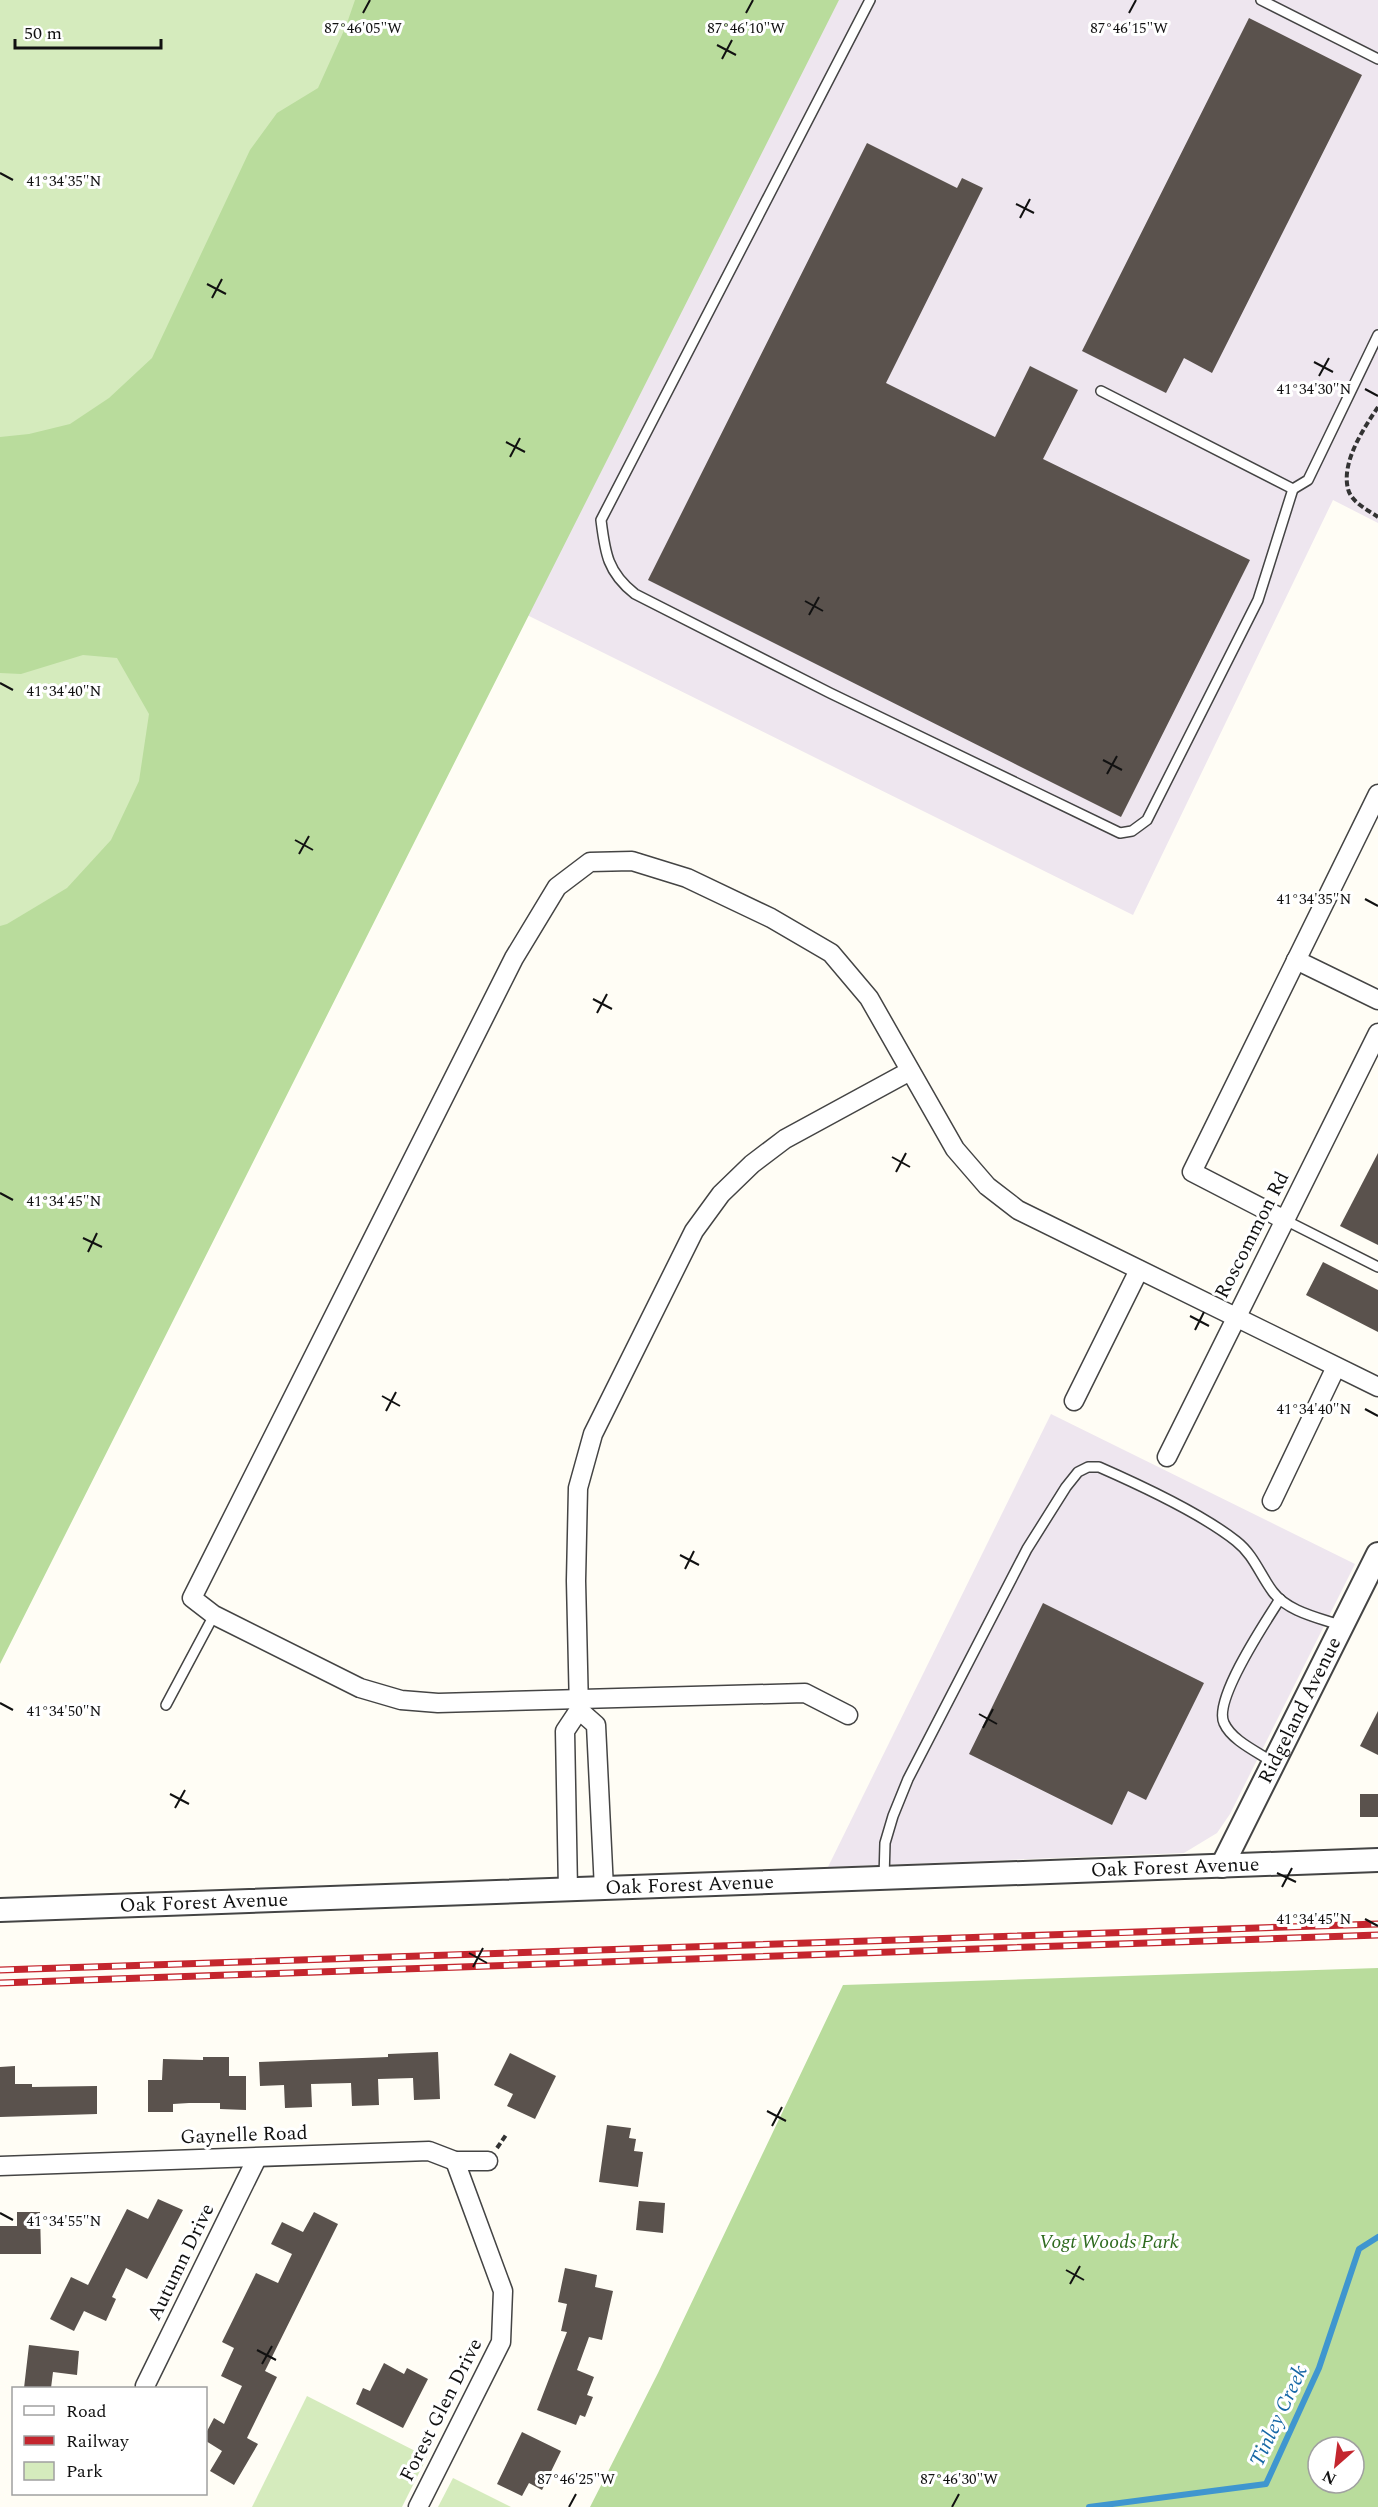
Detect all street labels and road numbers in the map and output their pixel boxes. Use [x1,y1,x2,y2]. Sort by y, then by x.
street label: Roscommon Rd [1207,1166,1297,1304]
street label: Ridgeland Avenue [1250,1632,1349,1789]
street label: Oak Forest Avenue [1090,1849,1260,1885]
street label: Oak Forest Avenue [605,1867,774,1903]
street label: Oak Forest Avenue [119,1885,289,1921]
street label: Gaynelle Road [180,2118,308,2152]
street label: Autumn Drive [140,2198,222,2326]
street label: Forest Glen Drive [392,2333,490,2487]

